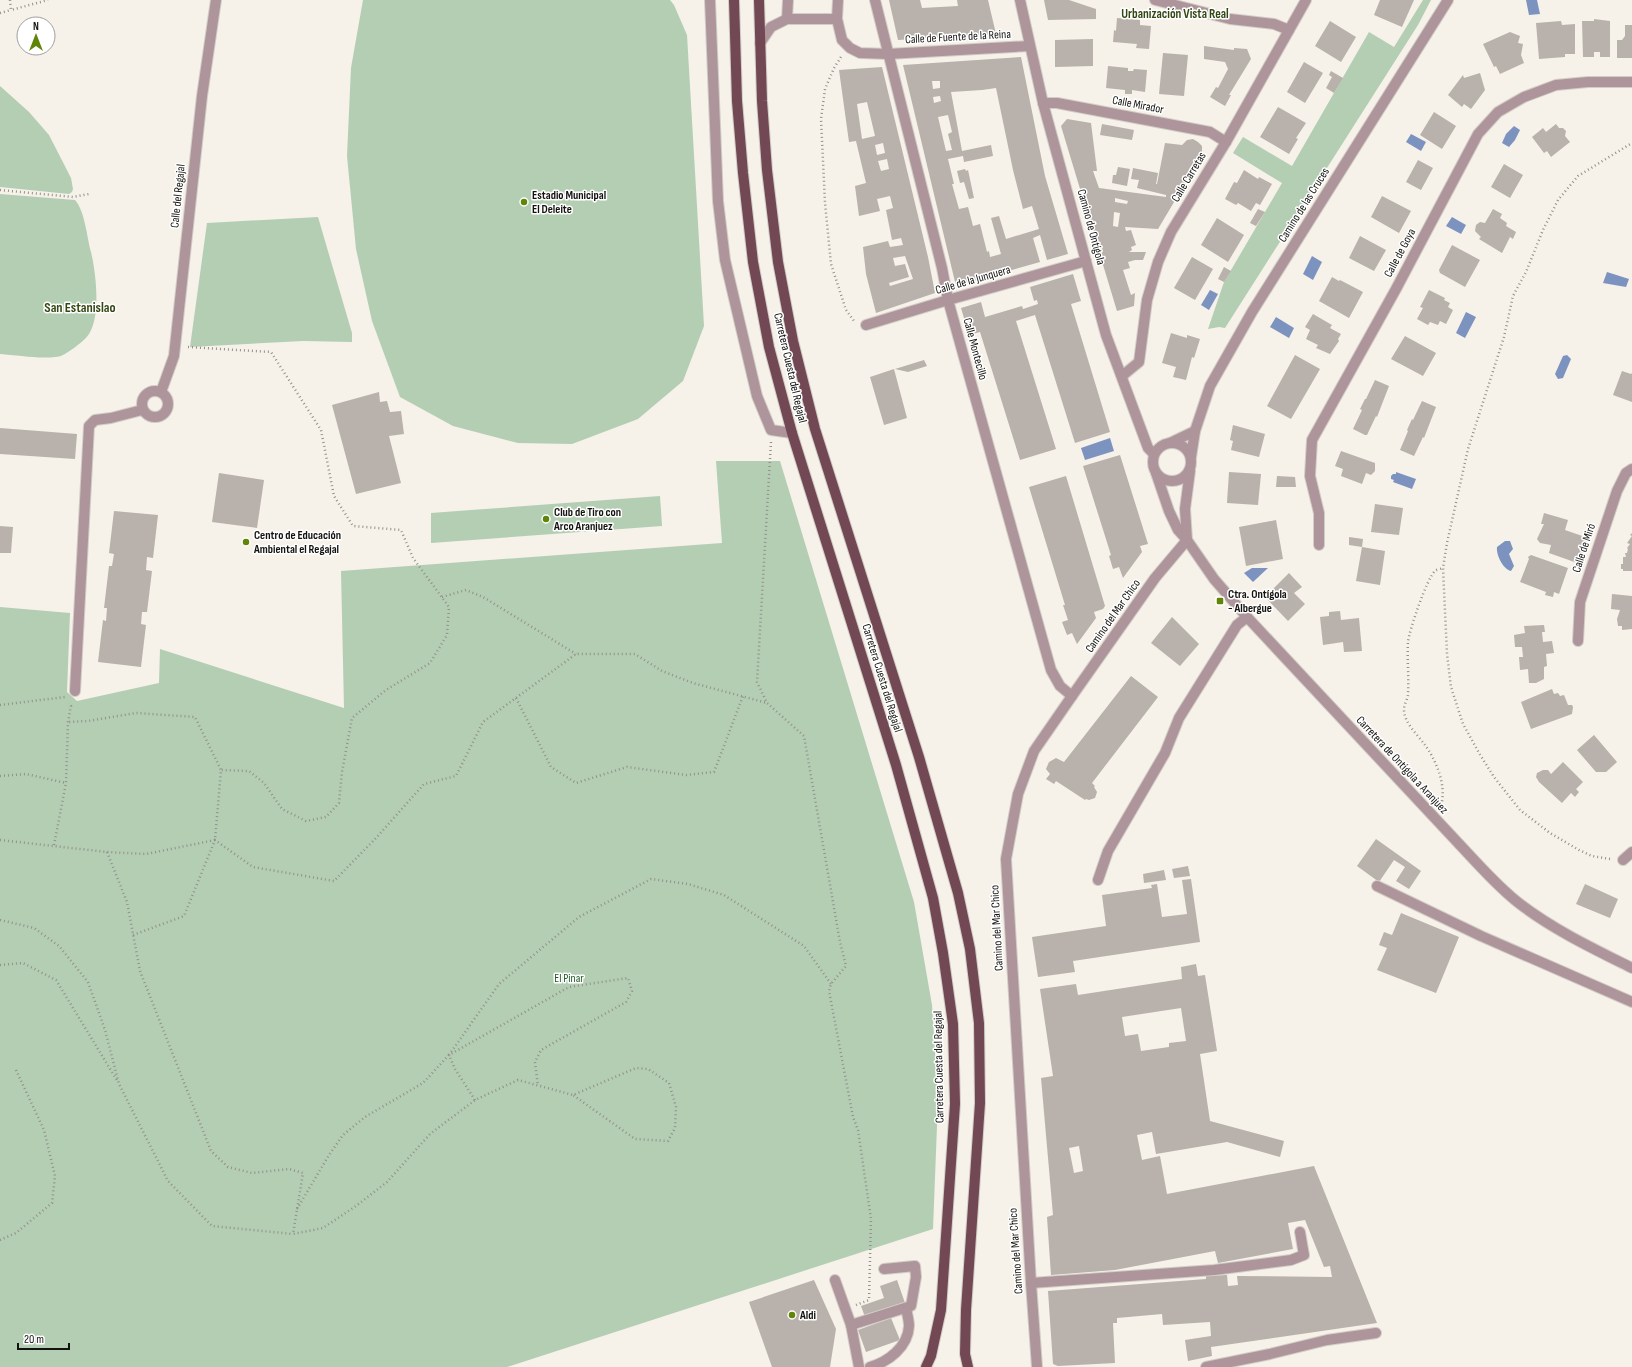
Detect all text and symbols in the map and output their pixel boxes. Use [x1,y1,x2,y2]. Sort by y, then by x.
district label: Urbanización Vista Real [1121,6,1229,22]
north arrow [16,16,56,56]
text: N [33,20,39,33]
street label: Calle de Fuente de la Reina [905,27,1012,47]
street label: Calle Mirador [1111,93,1166,117]
street label: Calle Carretas [1168,149,1210,205]
street label: Calle del Regajal [167,163,189,229]
street label: Camino de las Cruces [1275,165,1333,245]
place label: Estadio Municipal El Deleite [532,188,606,217]
street label: Camino de Ontígola [1074,188,1108,267]
marker: Estadio Municipal El Deleite [519,197,529,207]
street label: Calle de Goya [1381,226,1419,280]
street label: Calle de la Junquera [934,262,1013,298]
district label: San Estanislao [44,299,116,316]
street label: Carretera Cuesta del Regajal [770,312,810,424]
street label: Calle Montecillo [960,316,990,382]
place label: Club de Tiro con Arco Aranjuez [553,505,621,534]
marker: Club de Tiro con Arco Aranjuez [541,514,551,524]
street label: Calle de Miró [1569,522,1599,574]
place label: Centro de Educación Ambiental el Regajal [253,528,341,557]
marker: Centro de Educación Ambiental el Regajal [241,537,251,547]
street label: Camino del Mar Chico [1082,576,1144,656]
place label: Ctra. Ontígola - Albergue [1228,587,1287,616]
marker: Ctra. Ontígola - Albergue [1215,596,1225,606]
street label: Carretera Cuesta del Regajal [858,622,906,734]
street label: Carretera de Ontígola a Aranjuez [1353,713,1452,818]
street label: Camino del Mar Chico [987,885,1007,971]
park label: El Pinar [554,971,584,986]
street label: Carretera Cuesta del Regajal [931,1011,947,1123]
street label: Camino del Mar Chico [1006,1207,1026,1295]
place label: Aldi [799,1308,816,1323]
marker: Aldi [787,1310,797,1320]
scale bar [18,1325,69,1351]
text: 20 m [24,1332,44,1347]

